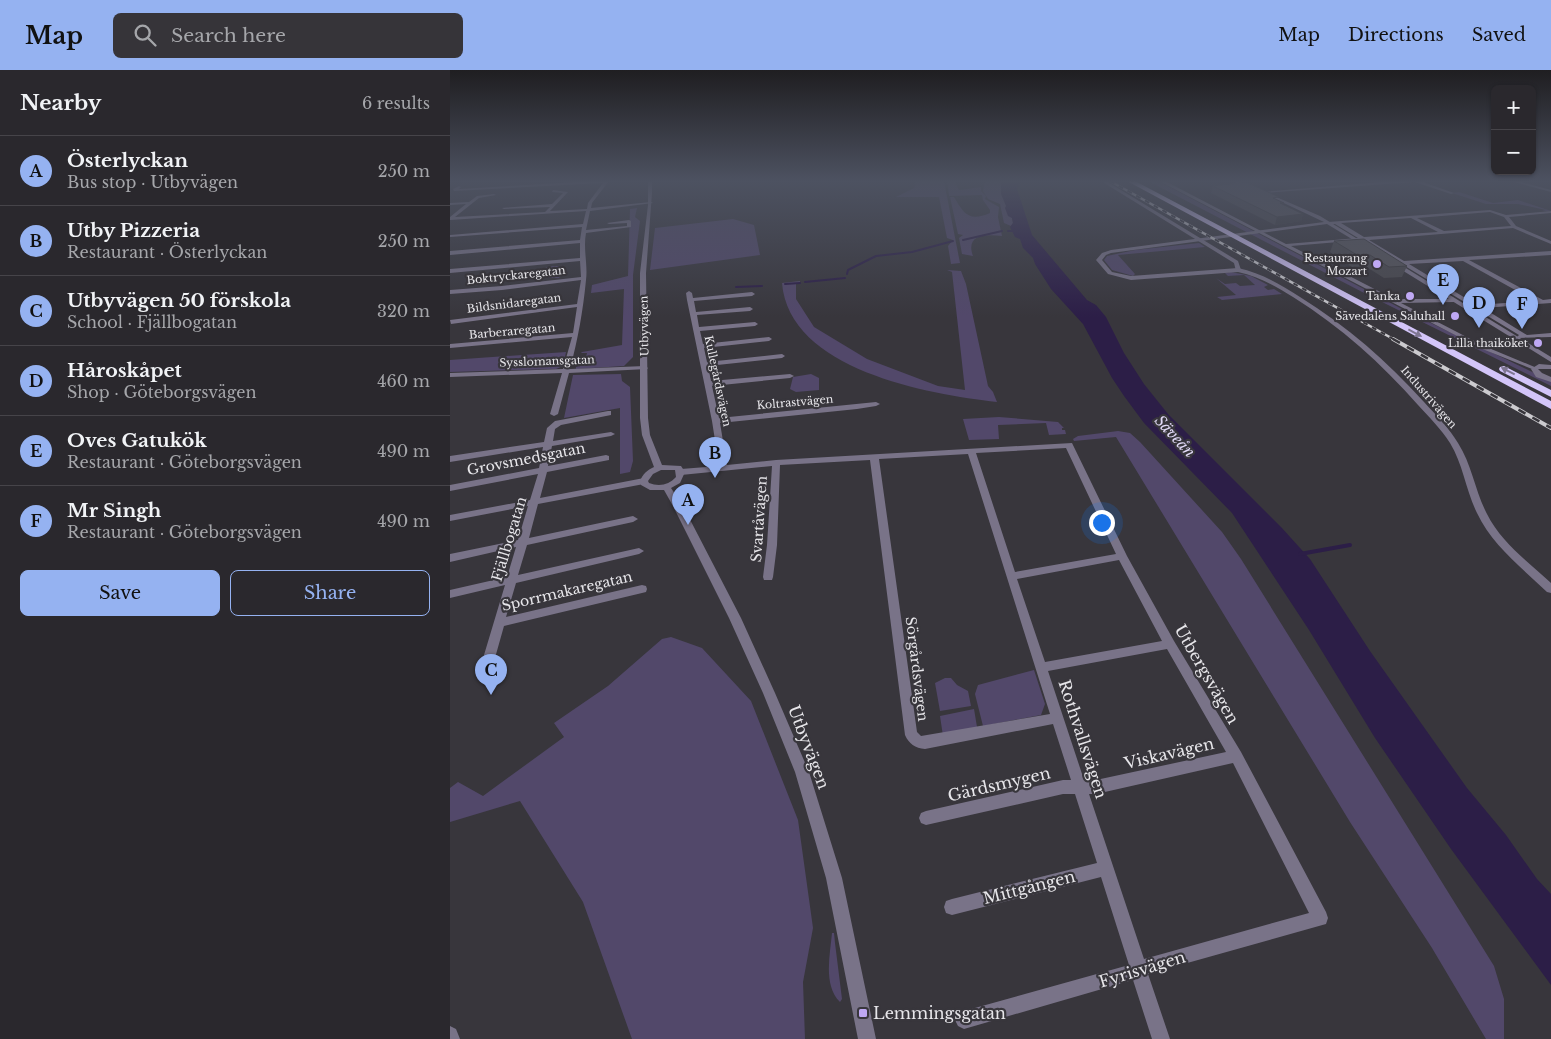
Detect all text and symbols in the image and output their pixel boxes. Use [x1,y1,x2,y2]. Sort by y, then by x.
search box [113,13,463,58]
text: Map [25,21,83,50]
icon: search [131,21,159,49]
text: Search here [171,24,286,47]
text: Map [1278,24,1320,46]
text: Directions [1348,24,1444,46]
text: Saved [1472,24,1526,46]
map controls [1491,85,1536,175]
button: + [1491,85,1536,130]
text: Nearby [20,90,101,116]
text: 6 results [362,93,430,113]
button: − [1491,130,1536,175]
text: Österlyckan [67,149,188,172]
text: A [30,161,42,181]
text: 250 m [378,161,430,181]
text: Bus stop · Utbyvägen [67,172,238,192]
text: Utby Pizzeria [67,219,200,242]
text: B [30,231,42,251]
text: 250 m [378,231,430,251]
text: Restaurant · Österlyckan [67,242,267,262]
place label: Restaurang Mozart [1304,251,1368,278]
marker: Restaurang Mozart [1371,258,1383,270]
street label: Boktryckaregatan [466,263,567,287]
pin: E [1427,264,1459,305]
pin: D [1463,287,1495,328]
pin: F [1506,288,1538,329]
text: Utbyvägen 50 förskola [67,289,291,312]
place label: Tanka [1366,289,1401,303]
street label: Bildsnidaregatan [466,290,562,316]
marker: Tanka [1404,290,1416,302]
street label: Utbyvägen [636,295,652,356]
text: C [29,301,43,321]
text: 320 m [377,301,430,321]
place label: Sävedalens Saluhall [1335,309,1445,323]
marker: Sävedalens Saluhall [1449,310,1461,322]
text: School · Fjällbogatan [67,312,237,332]
street label: Barberaregatan [468,320,556,342]
one-way arrow [1408,329,1422,337]
street label: Kullegårdsvägen [702,334,735,428]
place label: Lilla thaiköket [1448,336,1529,350]
marker: Lilla thaiköket [1532,337,1544,349]
street label: Sysslomansgatan [499,352,595,370]
text: Håroskåpet [67,359,182,382]
street label: Industrivägen [1398,363,1460,431]
one-way arrow [1500,367,1515,375]
text: D [29,371,43,391]
text: 460 m [377,371,430,391]
text: Shop · Göteborgsvägen [67,382,256,402]
street label: Koltrastvägen [756,392,834,412]
water label: Säveån [1151,411,1199,461]
text: Oves Gatukök [67,429,207,452]
pin: B [699,437,731,478]
street label: Grovsmedsgatan [465,439,587,479]
text: E [30,441,42,461]
text: 490 m [377,441,430,461]
text: Restaurant · Göteborgsvägen [67,452,302,472]
street label: Svartåvägen [747,475,771,563]
pin: A [672,484,704,525]
street label: Fjällbogatan [488,494,531,584]
text: Mr Singh [67,499,161,522]
your location [1089,510,1115,536]
text: F [30,511,42,531]
text: 490 m [377,511,430,531]
text: Restaurant · Göteborgsvägen [67,522,302,542]
street label: Sporrmakaregatan [500,567,634,615]
button: Save [20,570,220,616]
button: Share [230,570,430,616]
street label: Sörgårdsvägen [902,616,932,723]
street label: Utbergsvägen [1170,621,1244,727]
pin: C [475,654,507,695]
street label: Rothvallsvägen [1054,677,1112,801]
street label: Utbyvägen [784,702,834,792]
street label: Viskavägen [1121,733,1216,773]
street label: Gärdsmygen [946,762,1052,806]
street label: Mittgången [981,866,1077,908]
street label: Fyrisvägen [1096,946,1188,992]
place label: Lemmingsgatan [873,1003,1006,1023]
marker: Lemmingsgatan [857,1007,869,1019]

